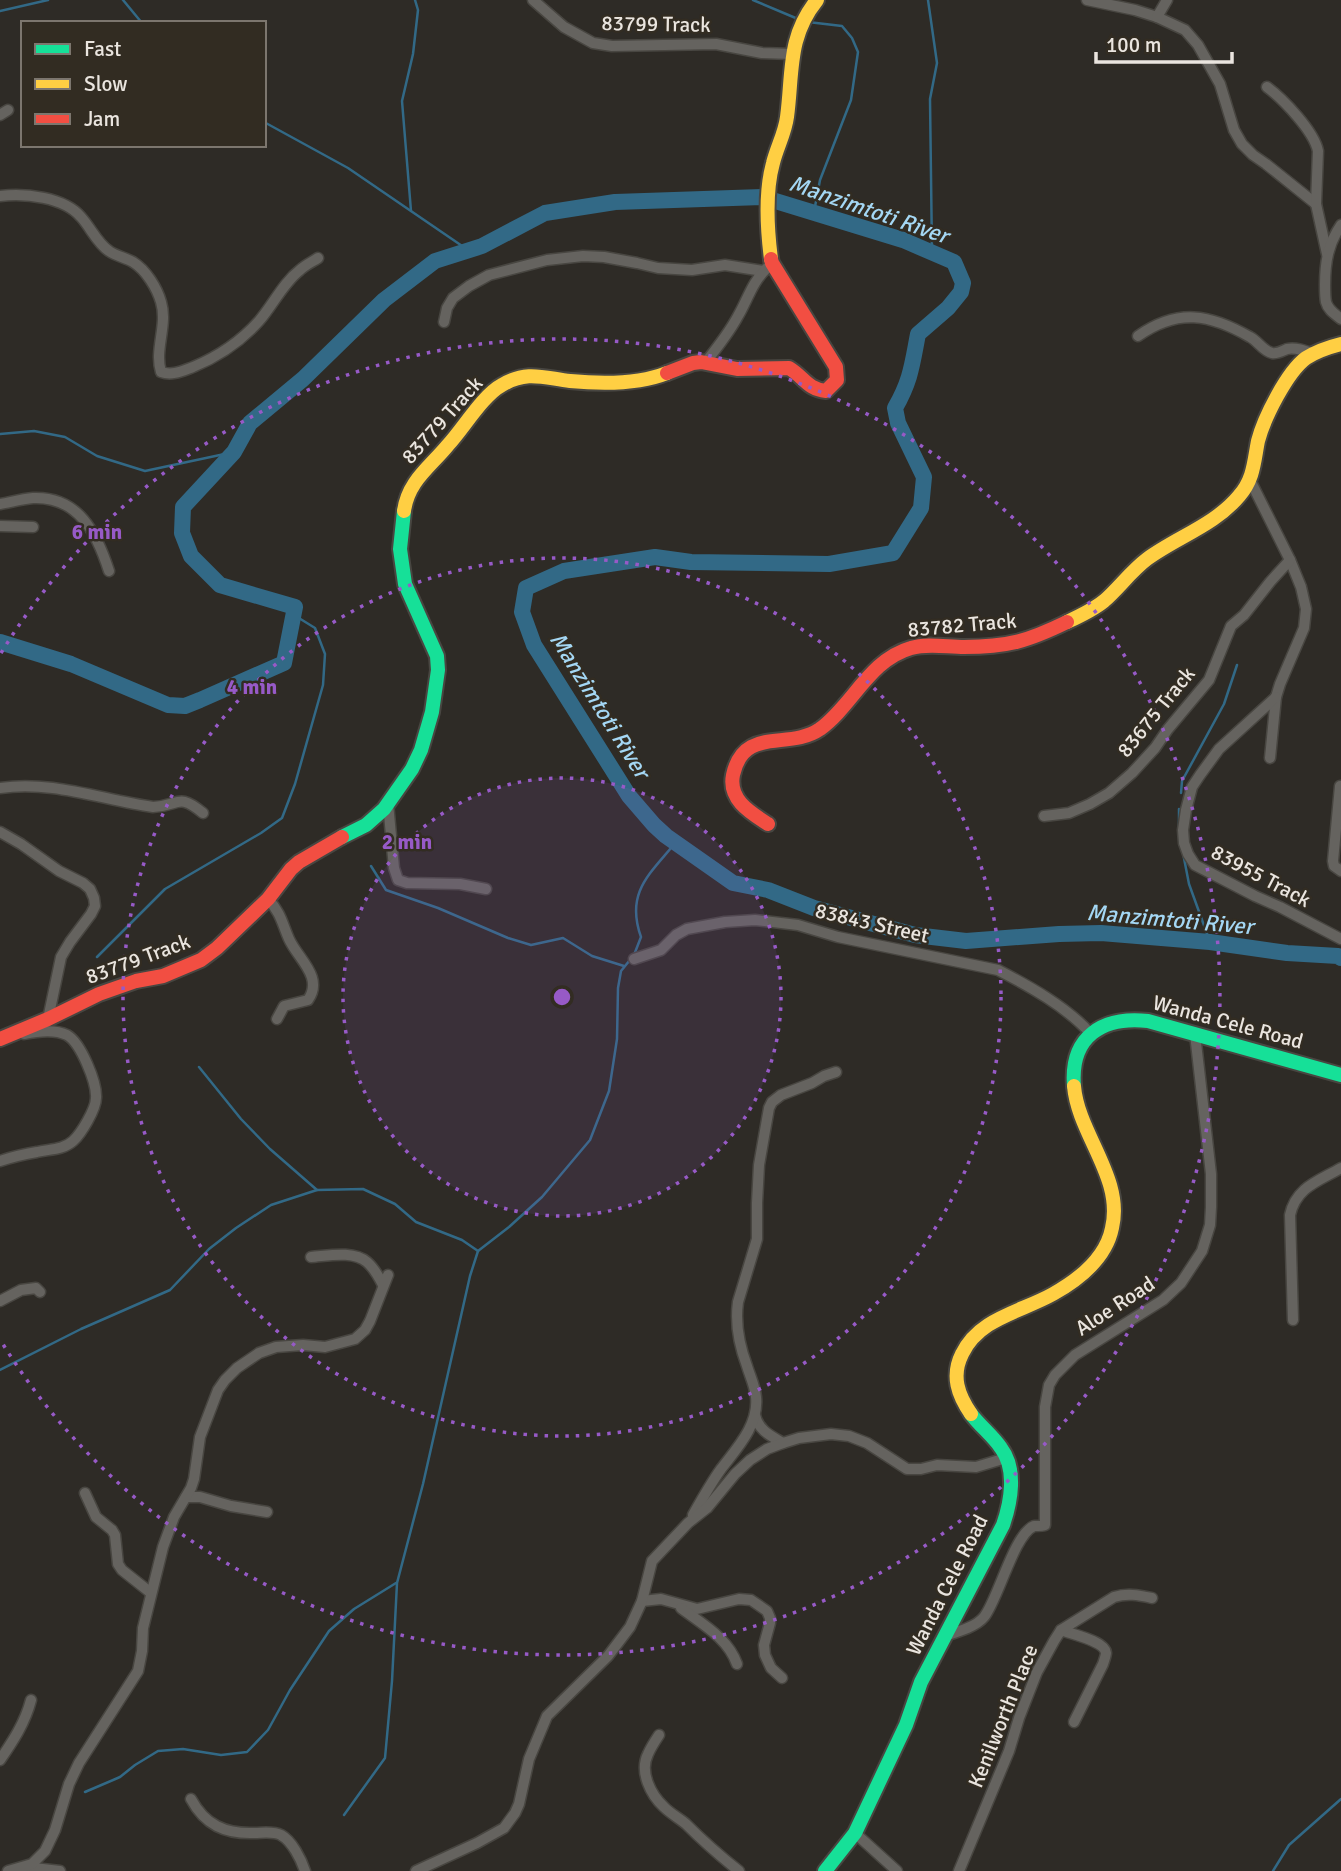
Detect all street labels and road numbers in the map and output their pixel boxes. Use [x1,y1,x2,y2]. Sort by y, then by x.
street label: 83799 Track [601,10,711,38]
street label: 83779 Track [396,370,489,469]
street label: 83782 Track [906,607,1018,643]
street label: 83675 Track [1112,661,1201,763]
street label: 83955 Track [1207,839,1316,913]
street label: 83843 Street [813,897,931,949]
street label: 83779 Track [82,928,194,990]
street label: Wanda Cele Road [1150,989,1306,1055]
street label: Aloe Road [1070,1271,1160,1341]
street label: Wanda Cele Road [900,1510,994,1660]
street label: Kenilworth Place [962,1641,1044,1791]

